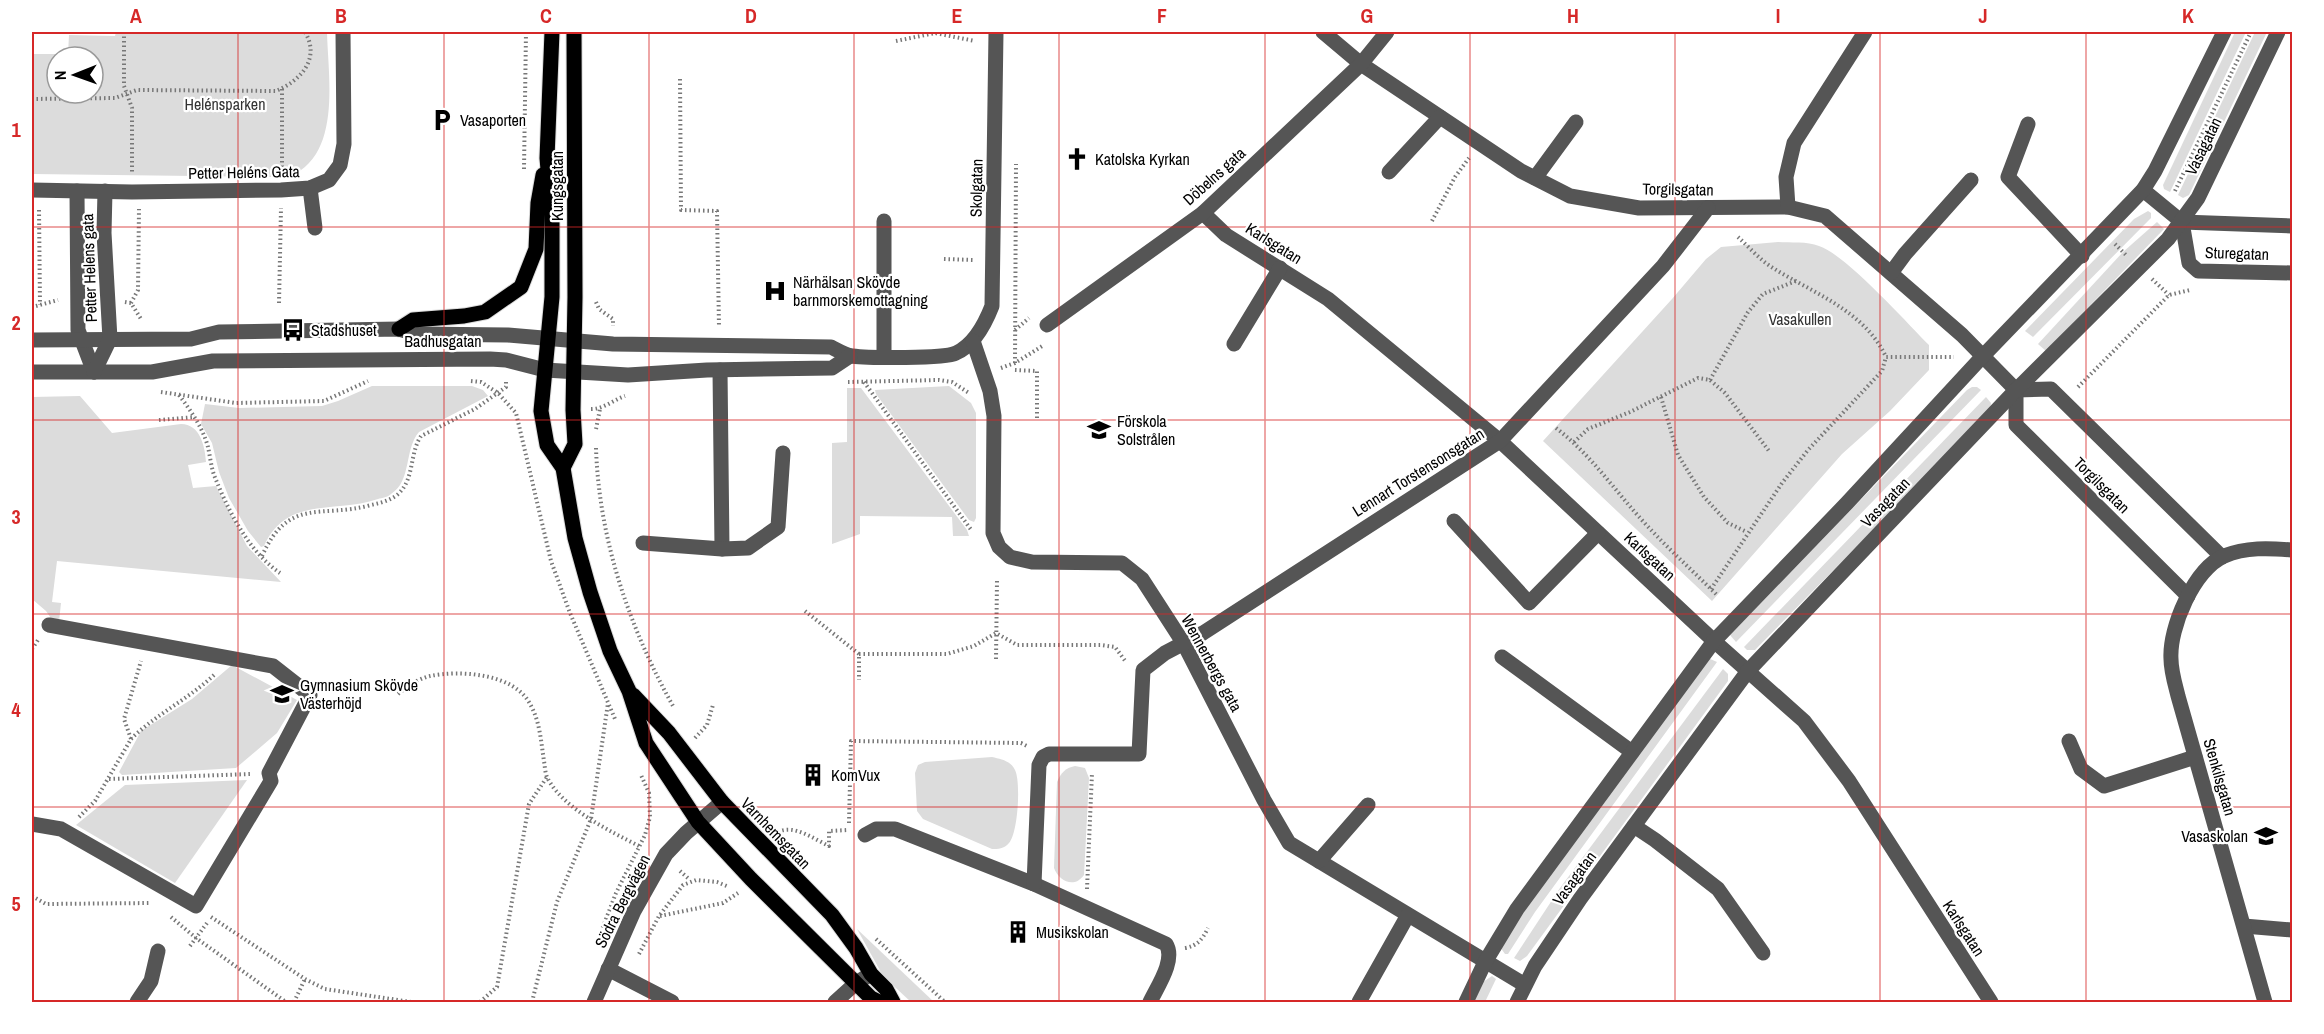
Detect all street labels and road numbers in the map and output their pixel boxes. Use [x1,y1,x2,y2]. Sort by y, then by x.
street label: Vasagatan [2180,113,2226,179]
street label: Döbelns gata [1178,141,1251,210]
street label: Kungsgatan [546,151,568,221]
street label: Skolgatan [964,159,988,217]
street label: Petter Heléns Gata [188,160,301,184]
street label: Torgilsgatan [1642,177,1714,201]
street label: Petter Helens gata [76,213,102,323]
street label: Karlsgatan [1242,217,1306,269]
street label: Sturegatan [2205,241,2269,265]
street label: Badhusgatan [404,330,482,352]
street label: Lennart Torstensonsgatan [1348,423,1488,521]
street label: Torgilsgatan [2069,452,2135,518]
street label: Vasagatan [1856,472,1914,532]
street label: Karlsgatan [1620,527,1680,585]
street label: Wennerbergs gata [1176,611,1248,716]
street label: Stenkilsgatan [2198,736,2242,818]
street label: Varnhemsgatan [736,792,816,874]
street label: Vasagatan [1547,847,1601,909]
street label: Södra Bergvägen [589,851,655,951]
street label: Karlsgatan [1938,896,1990,960]

